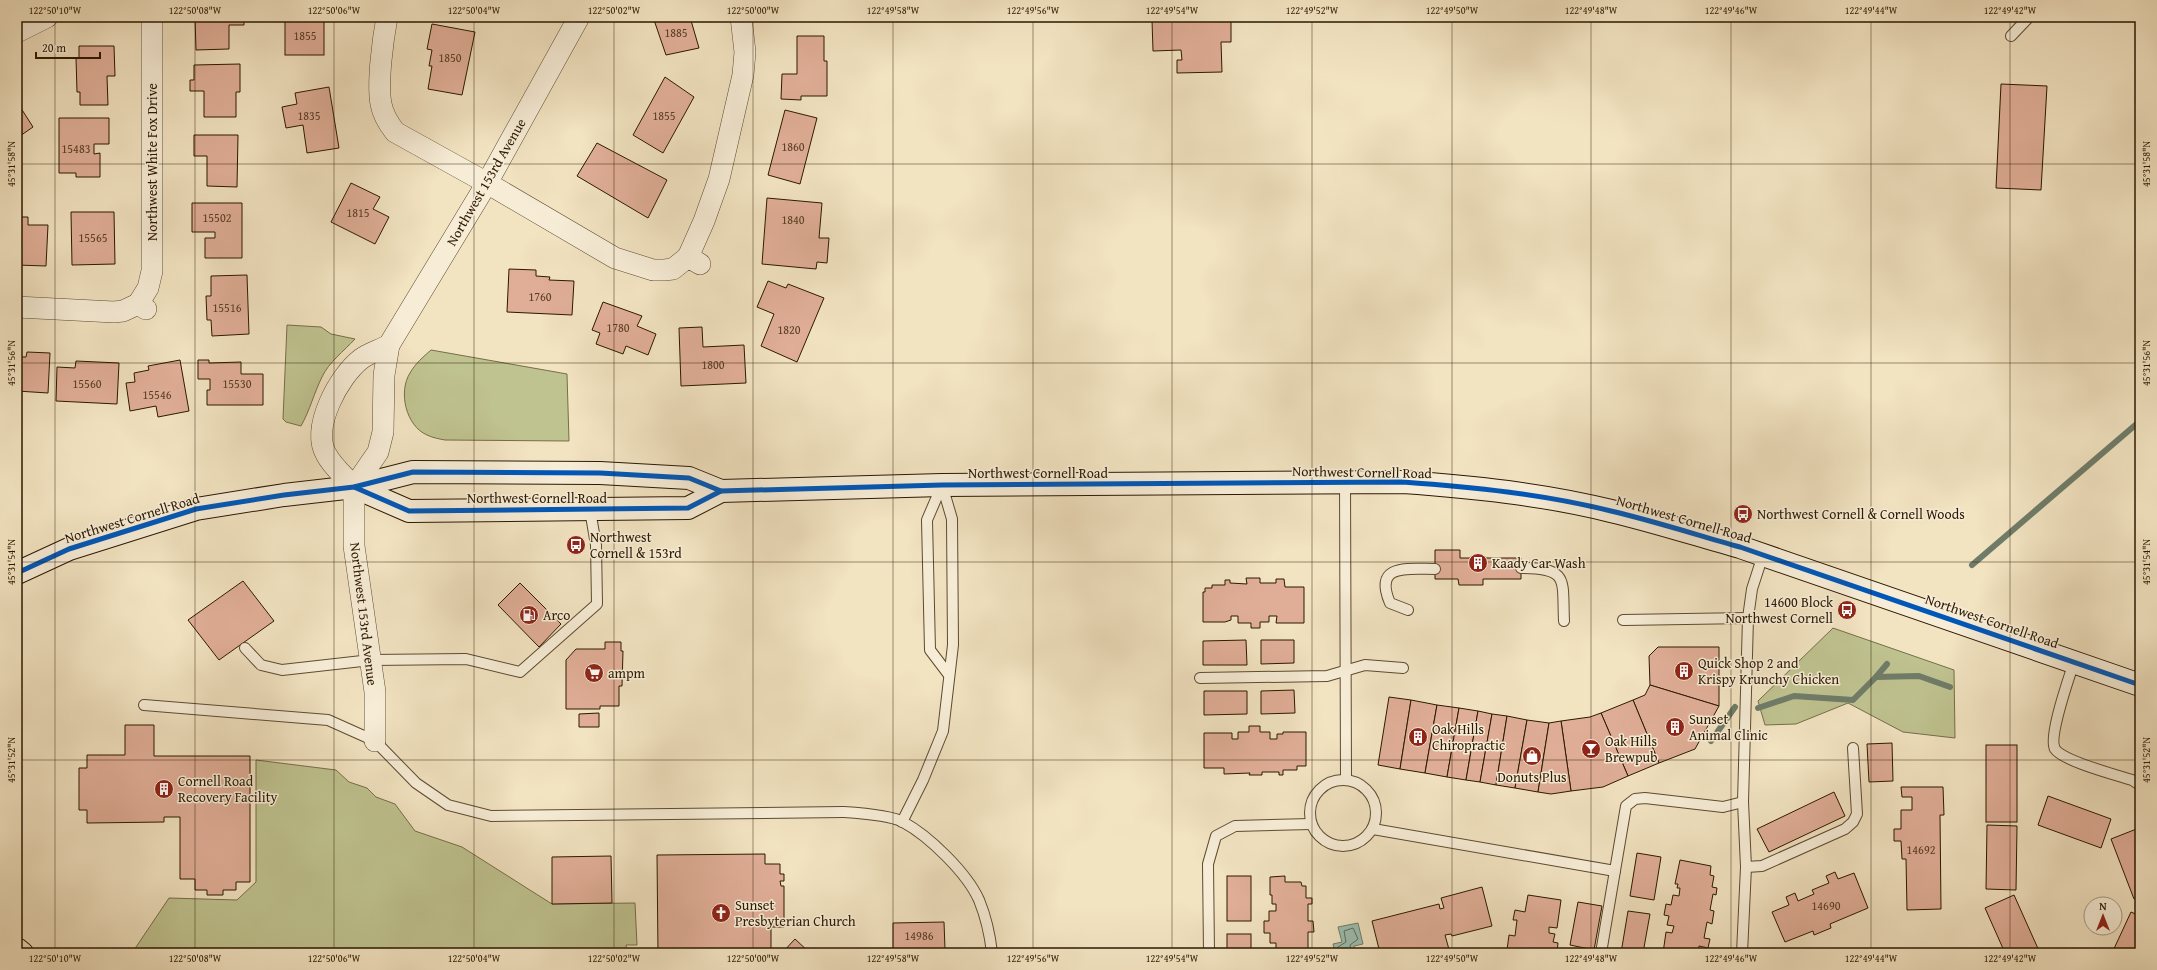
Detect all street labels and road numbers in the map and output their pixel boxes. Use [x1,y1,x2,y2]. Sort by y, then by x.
street label: Northwest White Fox Drive [142,83,162,241]
street label: Northwest 153rd Avenue [441,114,531,249]
street label: Northwest Cornell Road [1292,461,1433,483]
street label: Northwest Cornell Road [968,463,1108,483]
street label: Northwest Cornell Road [62,488,202,548]
street label: Northwest Cornell Road [467,488,607,508]
street label: Northwest Cornell Road [1614,490,1754,548]
street label: Northwest 153rd Avenue [345,541,383,687]
street label: Northwest Cornell Road [1923,589,2062,653]

